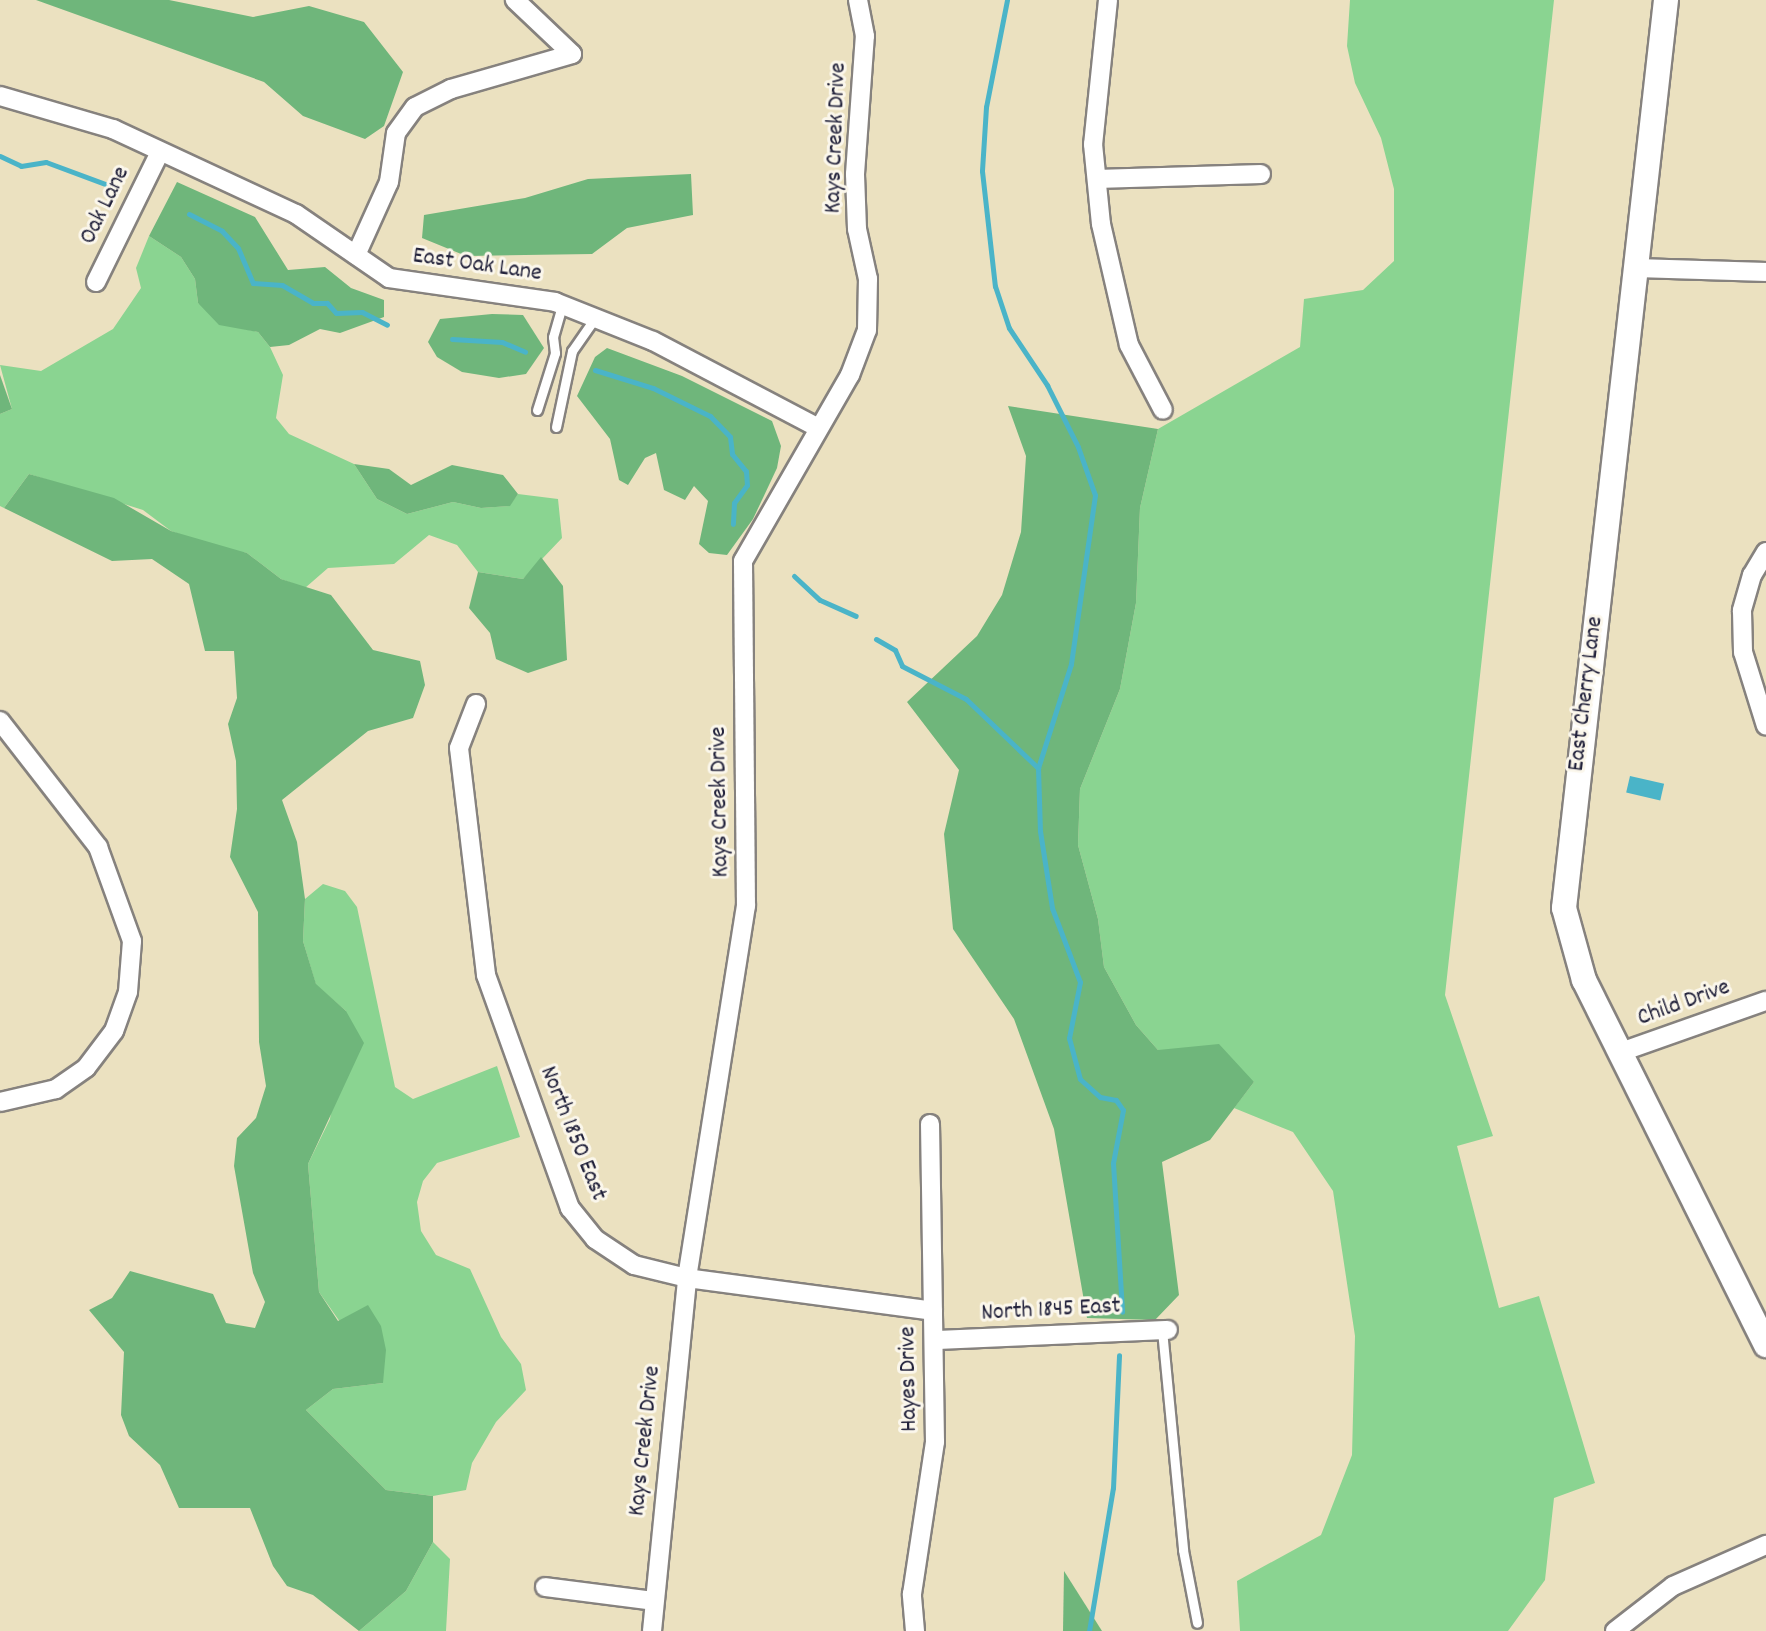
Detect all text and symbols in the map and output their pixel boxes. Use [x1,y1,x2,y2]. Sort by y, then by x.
street label: Kays Creek Drive [820,62,854,214]
street label: Oak Lane [75,162,137,250]
street label: East Oak Lane [411,243,543,289]
street label: East Cherry Lane [1563,615,1611,773]
street label: Kays Creek Drive [705,726,737,878]
street label: Child Drive [1634,974,1734,1034]
street label: North 1850 East [532,1063,612,1205]
street label: North 1845 East [981,1293,1121,1329]
street label: Hayes Drive [895,1326,925,1432]
street label: Kays Creek Drive [624,1364,668,1518]

